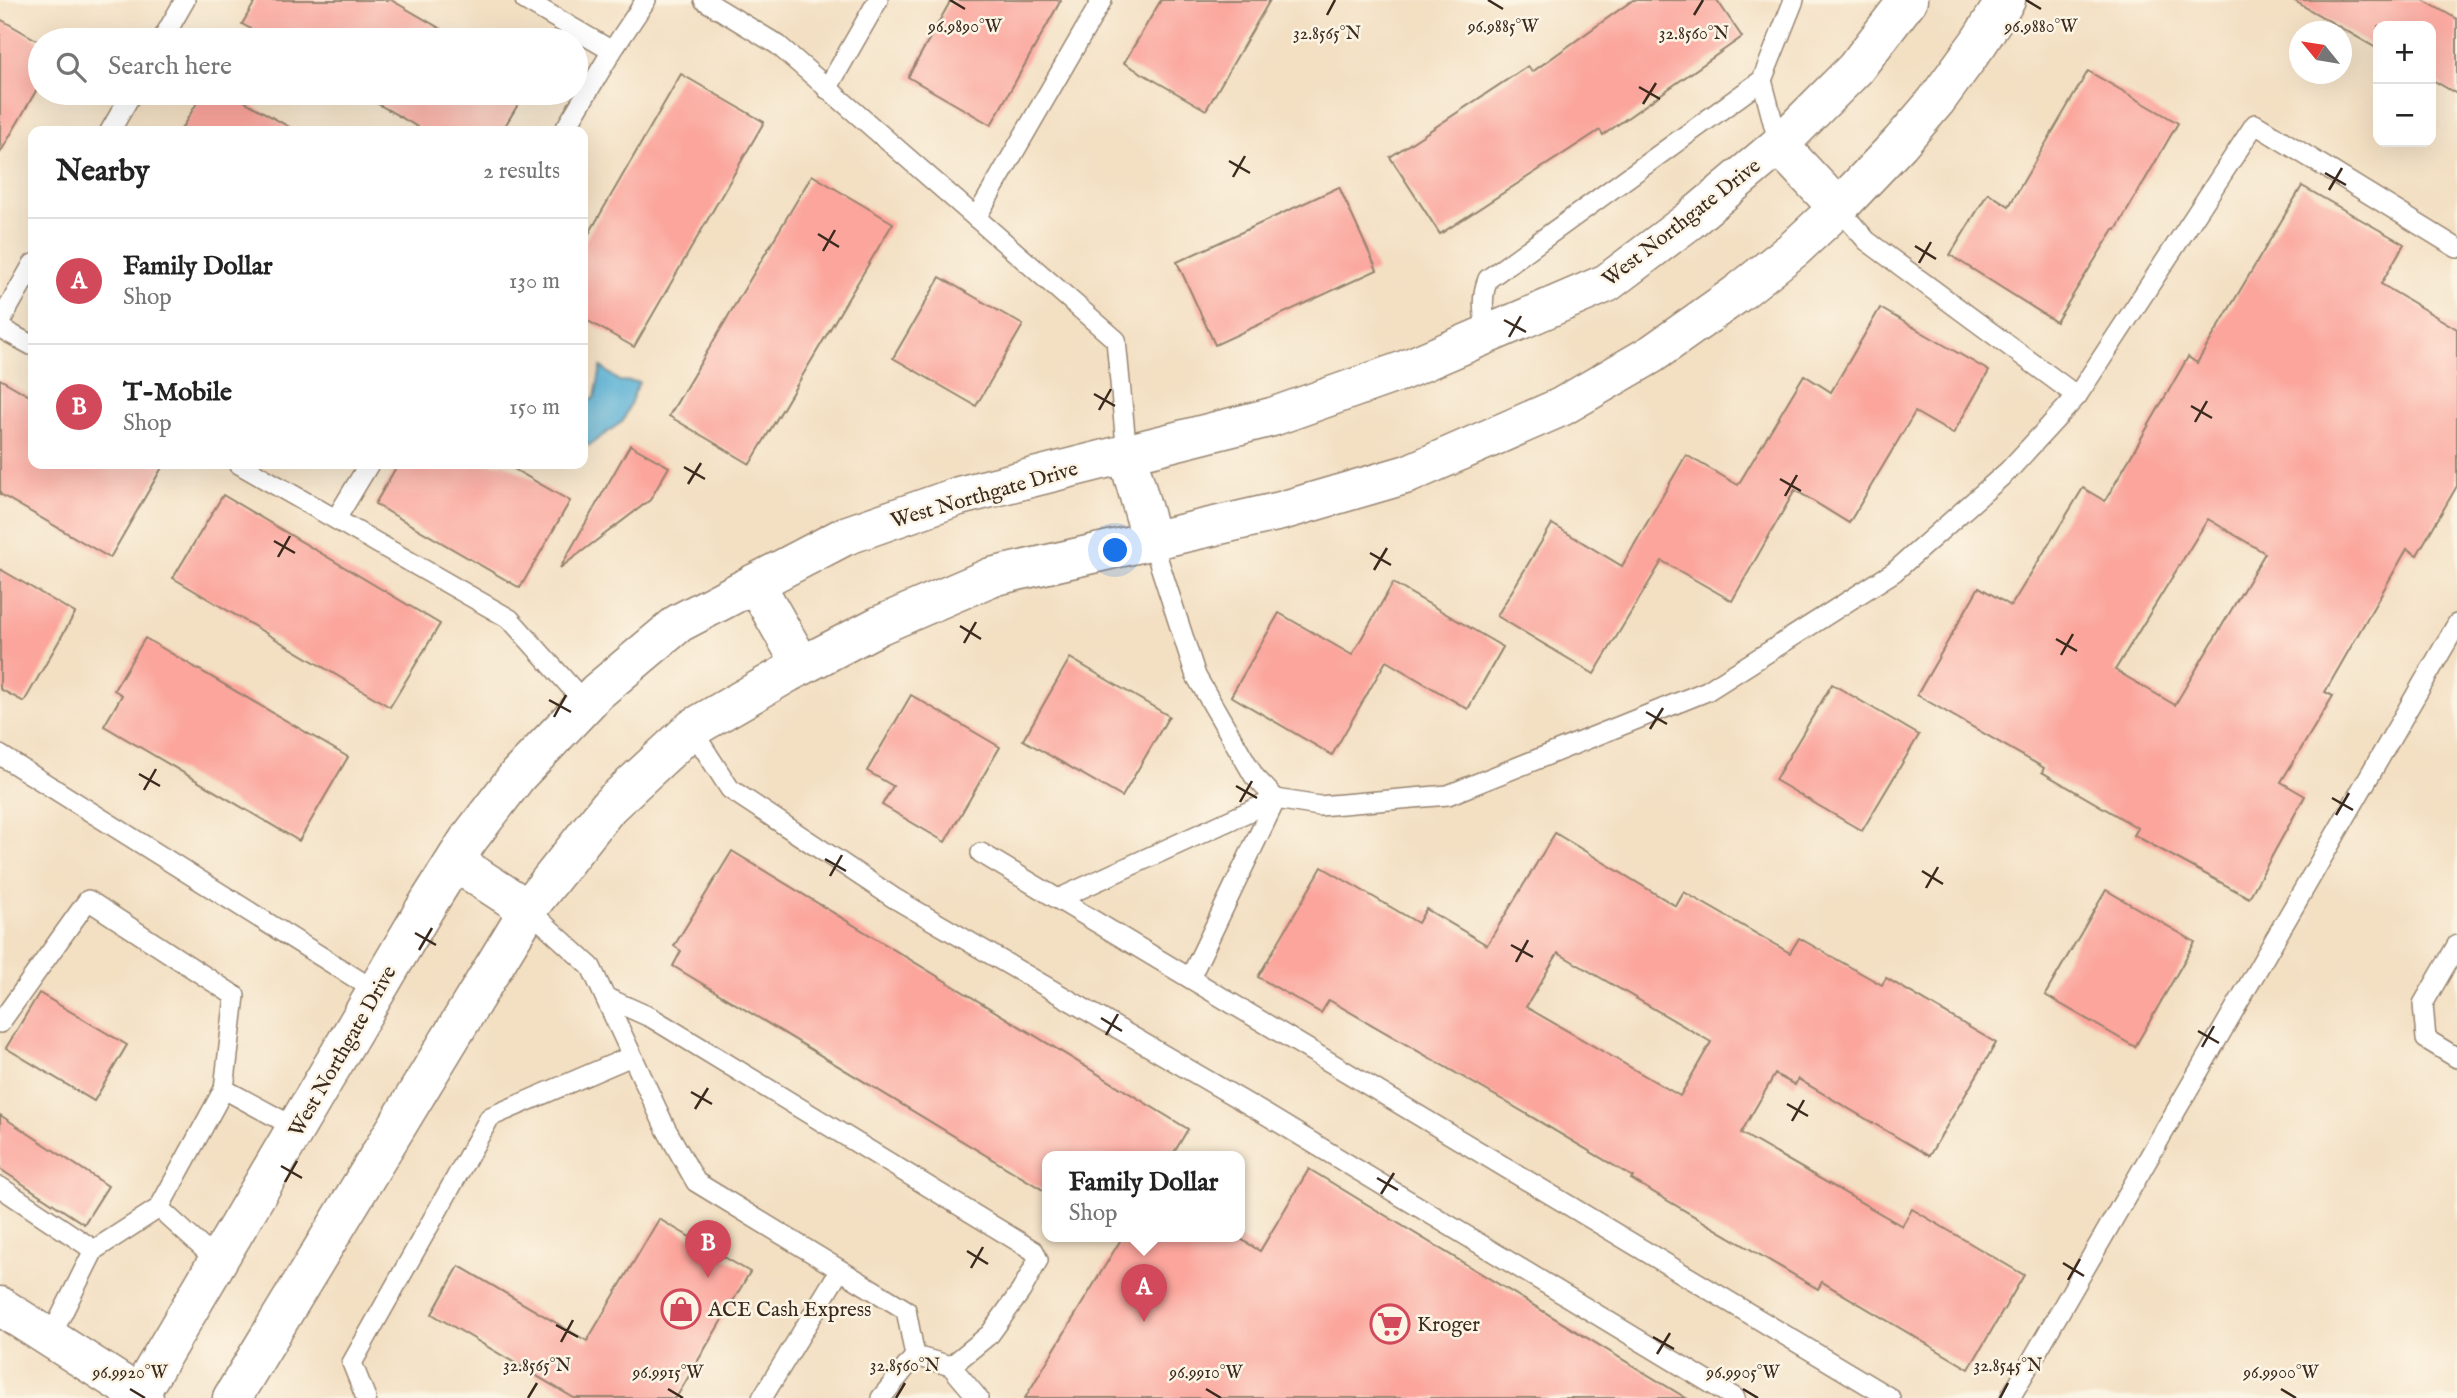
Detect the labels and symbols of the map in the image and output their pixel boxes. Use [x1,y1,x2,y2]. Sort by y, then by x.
text: 96.9890°W [927,16,1003,39]
text: 96.9885°W [1467,16,1539,39]
text: 96.9880°W [2004,16,2078,39]
north arrow [2289,21,2352,84]
text: 32.8565°N [1293,23,1361,46]
text: 32.8560°N [1659,23,1730,46]
street label: West Northgate Drive [1597,153,1767,293]
street label: West Northgate Drive [888,456,1081,535]
your location [1098,533,1132,567]
street label: West Northgate Drive [283,961,404,1142]
pin: B [685,1220,731,1278]
pin: A [1121,1264,1167,1322]
shop icon: ACE Cash Express [660,1288,702,1330]
place label: ACE Cash Express [707,1297,872,1324]
supermarket icon: Kroger [1369,1303,1411,1345]
place label: Kroger [1417,1312,1480,1339]
text: 32.8565°N [503,1355,571,1378]
text: 32.8560°N [870,1355,941,1378]
text: 32.8545°N [1973,1355,2043,1378]
text: 96.9920°W [91,1362,168,1385]
text: 96.9915°W [631,1362,704,1385]
text: 96.9910°W [1168,1362,1243,1385]
text: 96.9905°W [1705,1362,1780,1385]
text: 96.9900°W [2242,1362,2320,1385]

